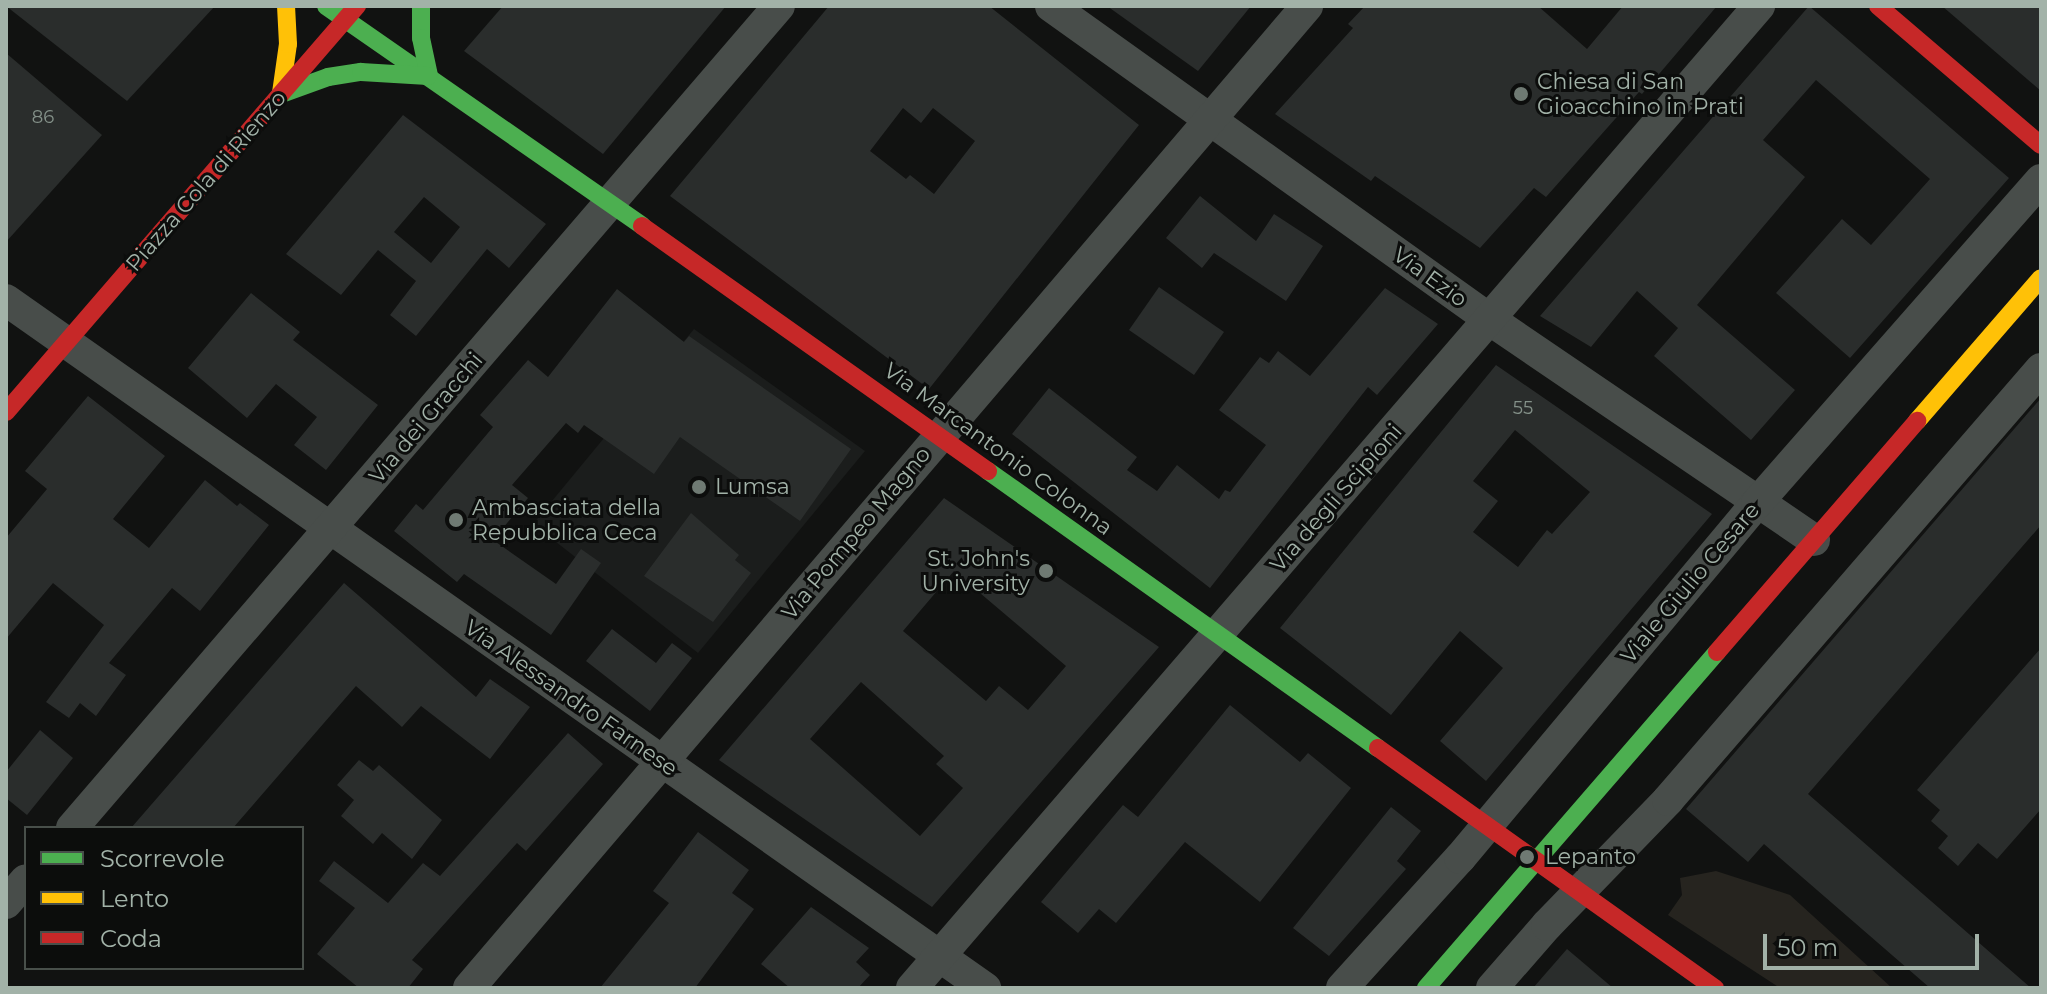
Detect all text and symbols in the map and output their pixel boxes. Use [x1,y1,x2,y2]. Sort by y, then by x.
place label: Chiesa di San Gioacchino in Prati [1537,68,1744,120]
street label: Piazza Cola di Rienzo [120,85,292,277]
marker: Chiesa di San Gioacchino in Prati [1512,85,1530,103]
house number: 86 [32,106,54,128]
street label: Via Ezio [1388,241,1472,313]
street label: Via dei Gracchi [364,347,488,489]
street label: Via Marcantonio Colonna [878,357,1118,541]
house number: 55 [1513,397,1533,419]
street label: Via degli Scipioni [1265,419,1407,577]
street label: Via Pompeo Magno [776,441,936,625]
place label: Lumsa [715,474,790,500]
marker: Lumsa [690,478,708,496]
place label: Ambasciata della Repubblica Ceca [472,494,661,546]
street label: Viale Giulio Cesare [1615,497,1765,669]
marker: Ambasciata della Repubblica Ceca [447,511,465,529]
place label: St. John's University [922,545,1030,596]
marker: St. John's University [1037,562,1055,580]
street label: Via Alessandro Farnese [459,614,683,782]
legend [24,826,304,970]
text: Scorrevole [100,844,225,873]
place label: Lepanto [1545,844,1636,870]
marker: Lepanto [1516,846,1538,868]
text: Lento [100,884,169,913]
scale bar [1767,918,1983,968]
text: Coda [100,924,162,953]
text: 50 m [1777,933,1838,962]

